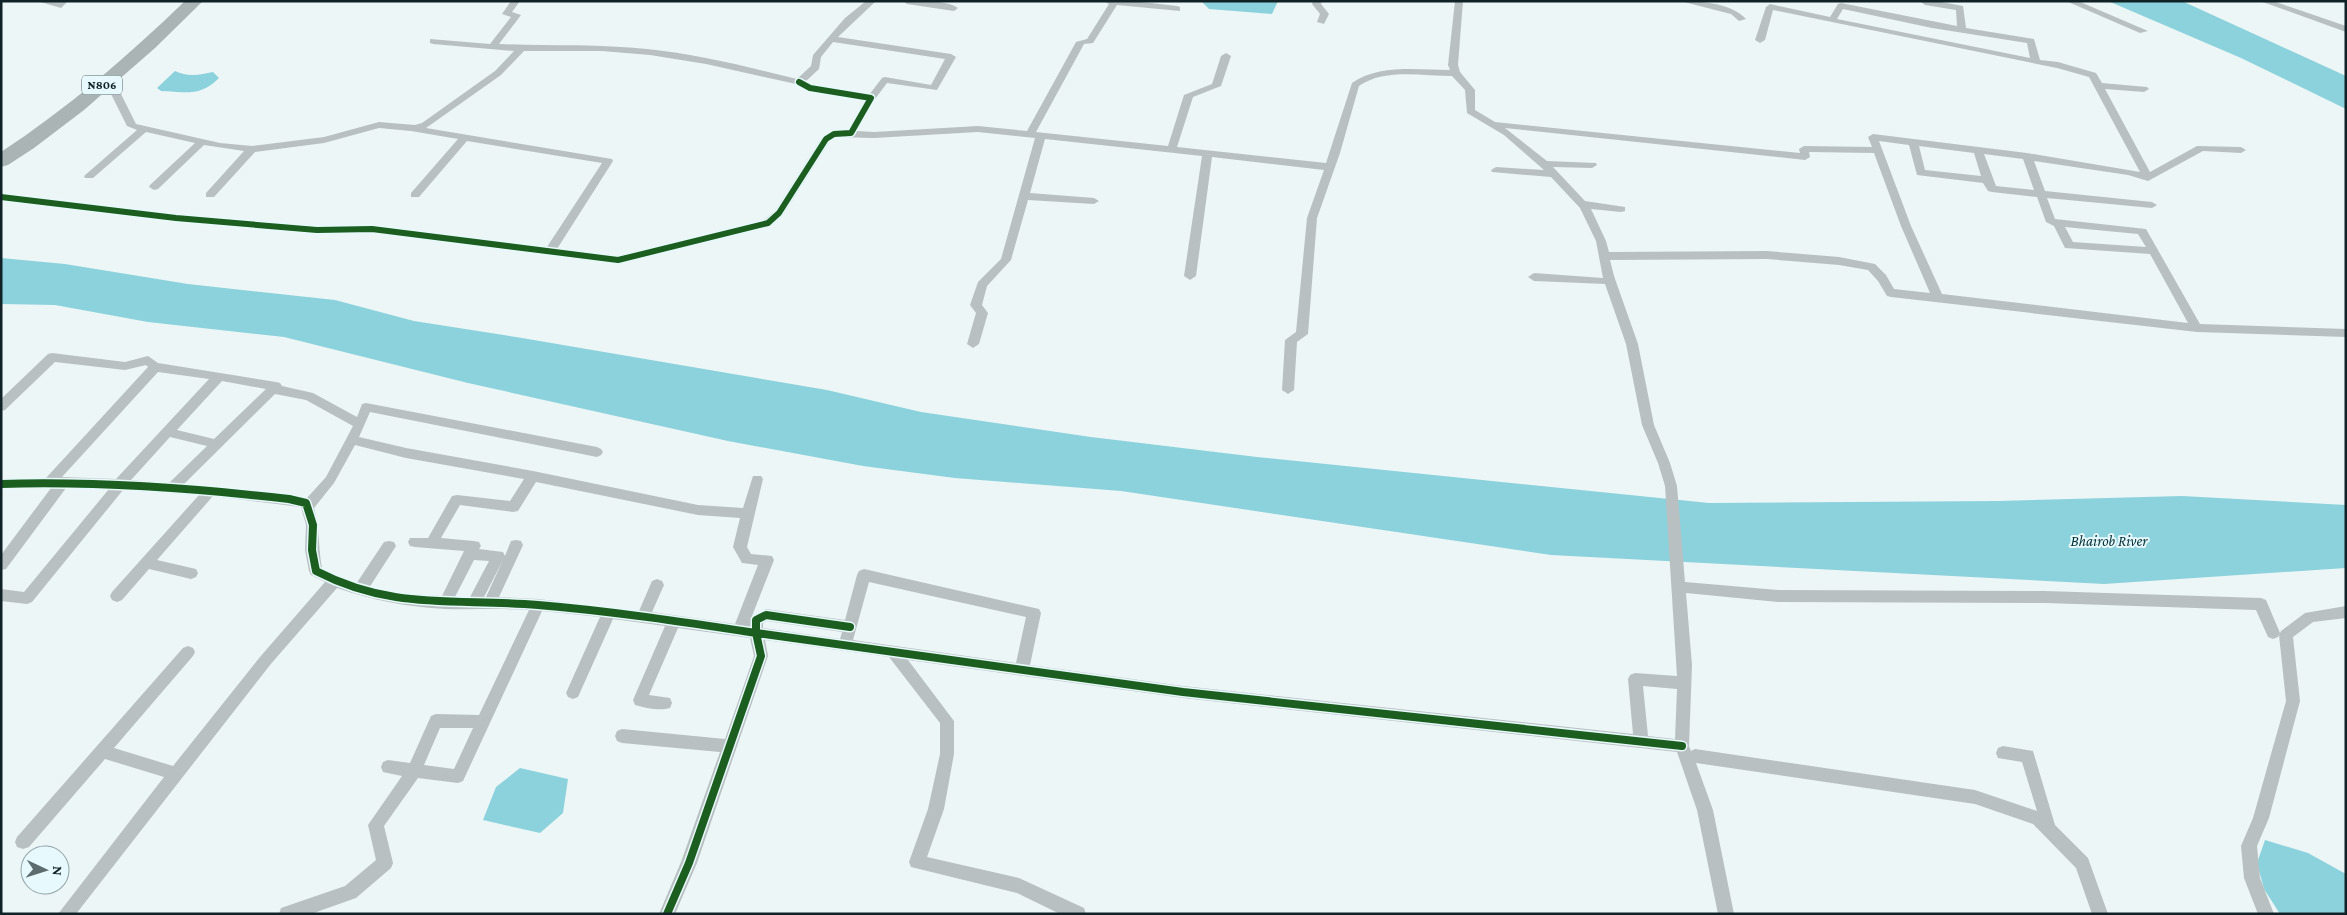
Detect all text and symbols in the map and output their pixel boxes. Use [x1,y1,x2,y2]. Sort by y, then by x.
road number: N806 [82,76,122,94]
water label: Bhairob River [2071,533,2148,549]
north arrow [20,845,70,895]
text: N [50,866,66,877]

